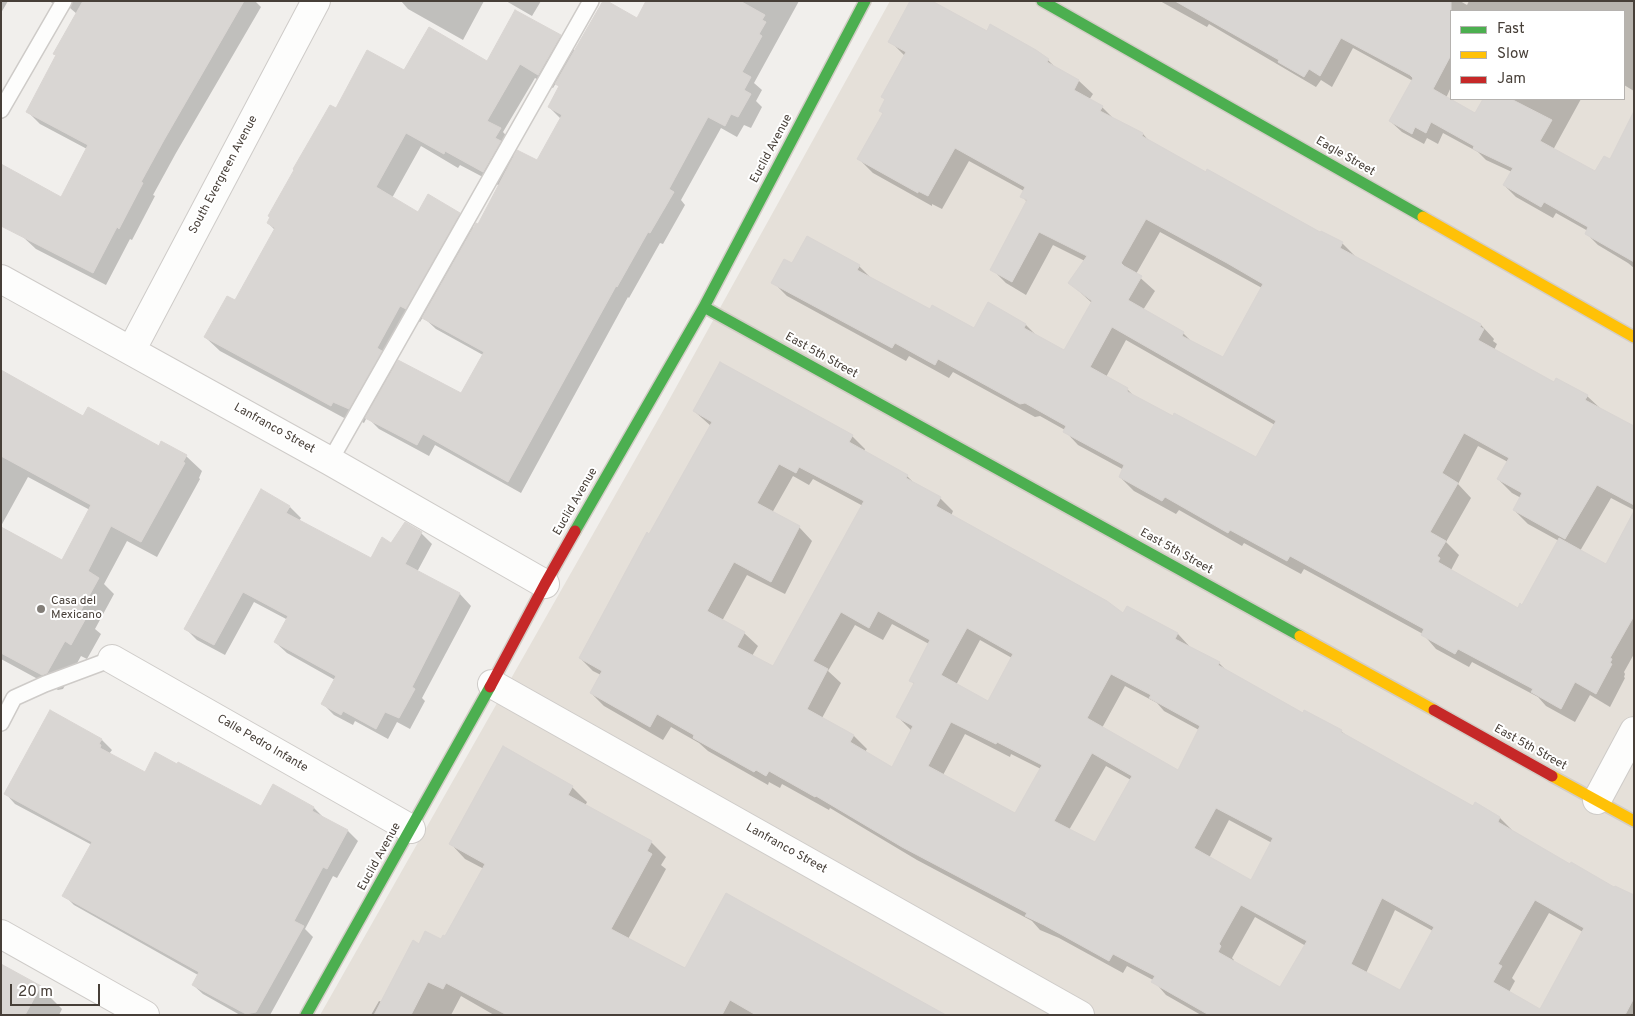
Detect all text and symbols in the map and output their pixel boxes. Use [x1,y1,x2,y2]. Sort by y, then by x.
legend [1450,10,1625,100]
text: Fast [1497,20,1525,39]
text: Slow [1497,45,1529,64]
text: Jam [1497,70,1526,89]
street label: Euclid Avenue [748,112,796,186]
street label: South Evergreen Avenue [187,113,261,237]
street label: Eagle Street [1313,134,1377,180]
street label: East 5th Street [782,330,860,382]
street label: Lanfranco Street [231,401,317,457]
street label: Euclid Avenue [551,466,601,538]
street label: East 5th Street [1137,526,1215,578]
place label: Casa del Mexicano [51,595,102,623]
marker: Casa del Mexicano [35,603,47,615]
street label: Calle Pedro Infante [214,712,310,776]
street label: East 5th Street [1491,722,1569,774]
street label: Euclid Avenue [355,820,405,894]
street label: Lanfranco Street [743,821,829,877]
scale bar [12,974,102,1006]
text: 20 m [18,983,53,1002]

